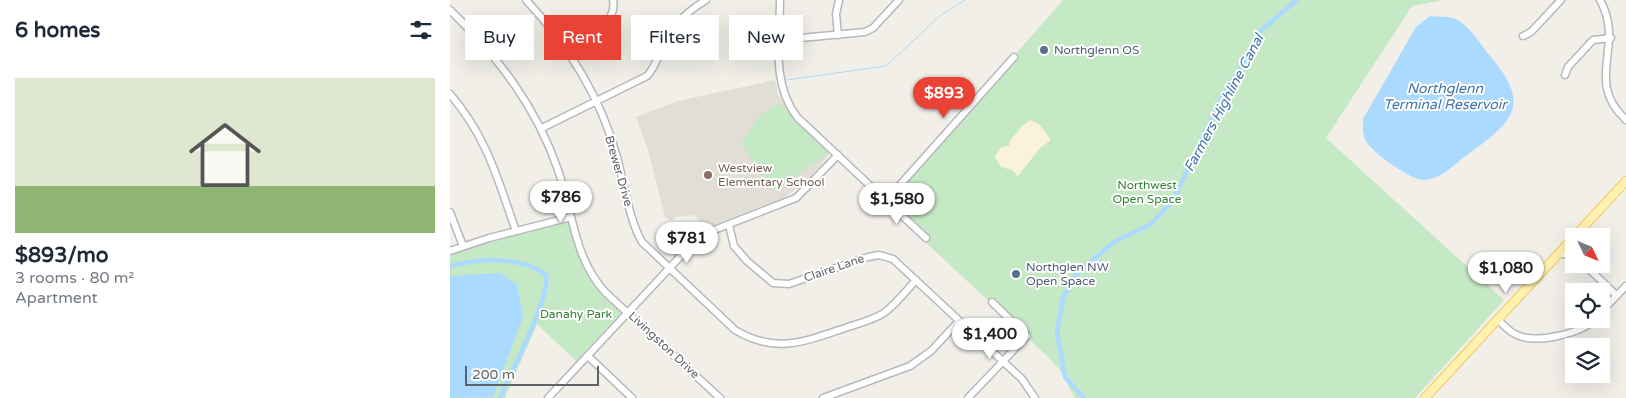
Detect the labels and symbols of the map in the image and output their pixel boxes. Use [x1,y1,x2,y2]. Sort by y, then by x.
water label: Farmers Highline Canal [1181,30,1268,175]
place label: Northglenn OS [1054,43,1139,57]
marker: Northglenn OS [1038,44,1050,56]
pin: $893 [914,76,974,119]
water label: Northglenn Terminal Reservoir [1383,80,1508,113]
street label: Brewer Drive [602,134,636,208]
place label: Westview Elementary School [718,161,825,189]
marker: Westview Elementary School [702,169,714,181]
park label: Northwest Open Space [1112,178,1182,206]
pin: $786 [531,180,591,223]
pin: $1,580 [856,182,938,225]
pin: $781 [657,222,717,264]
north arrow [1565,228,1610,272]
street label: Claire Lane [802,251,866,285]
pin: $1,080 [1465,252,1547,294]
place label: Northglen NW Open Space [1026,260,1109,288]
marker: Northglen NW Open Space [1010,268,1022,280]
park label: Danahy Park [540,307,612,321]
street label: Livingston Drive [626,309,702,382]
pin: $1,400 [949,318,1031,360]
scale bar [465,363,599,386]

